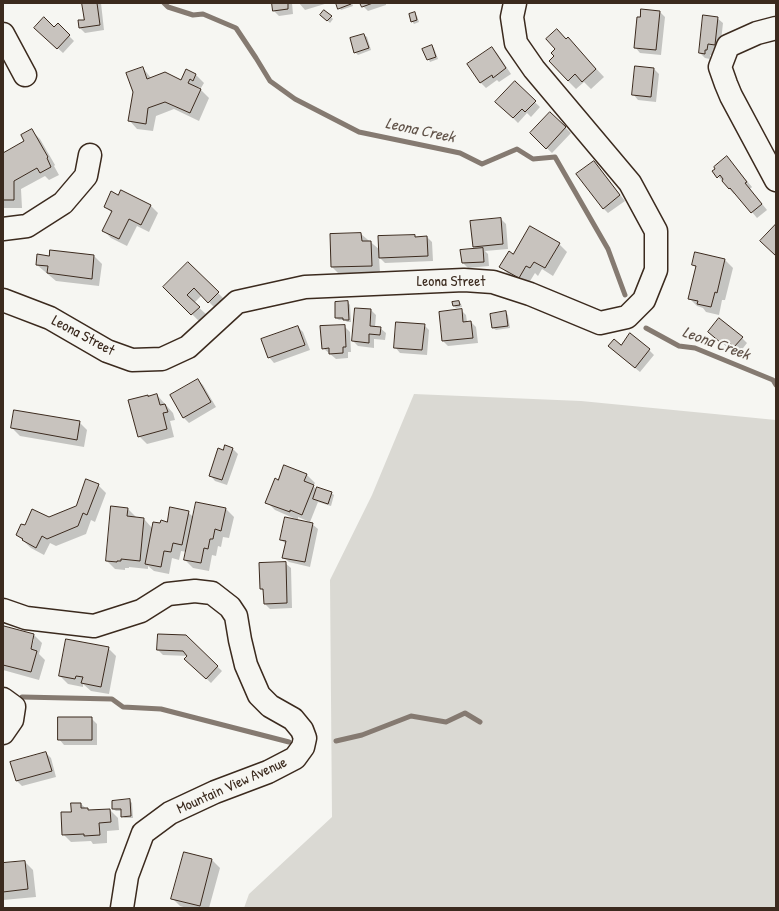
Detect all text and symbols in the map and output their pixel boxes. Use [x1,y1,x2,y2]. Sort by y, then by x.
water label: Leona Creek [384,114,456,148]
street label: Leona Street [417,273,485,291]
street label: Leona Street [48,312,118,360]
water label: Leona Creek [680,323,752,365]
street label: Mountain View Avenue [174,754,290,818]

